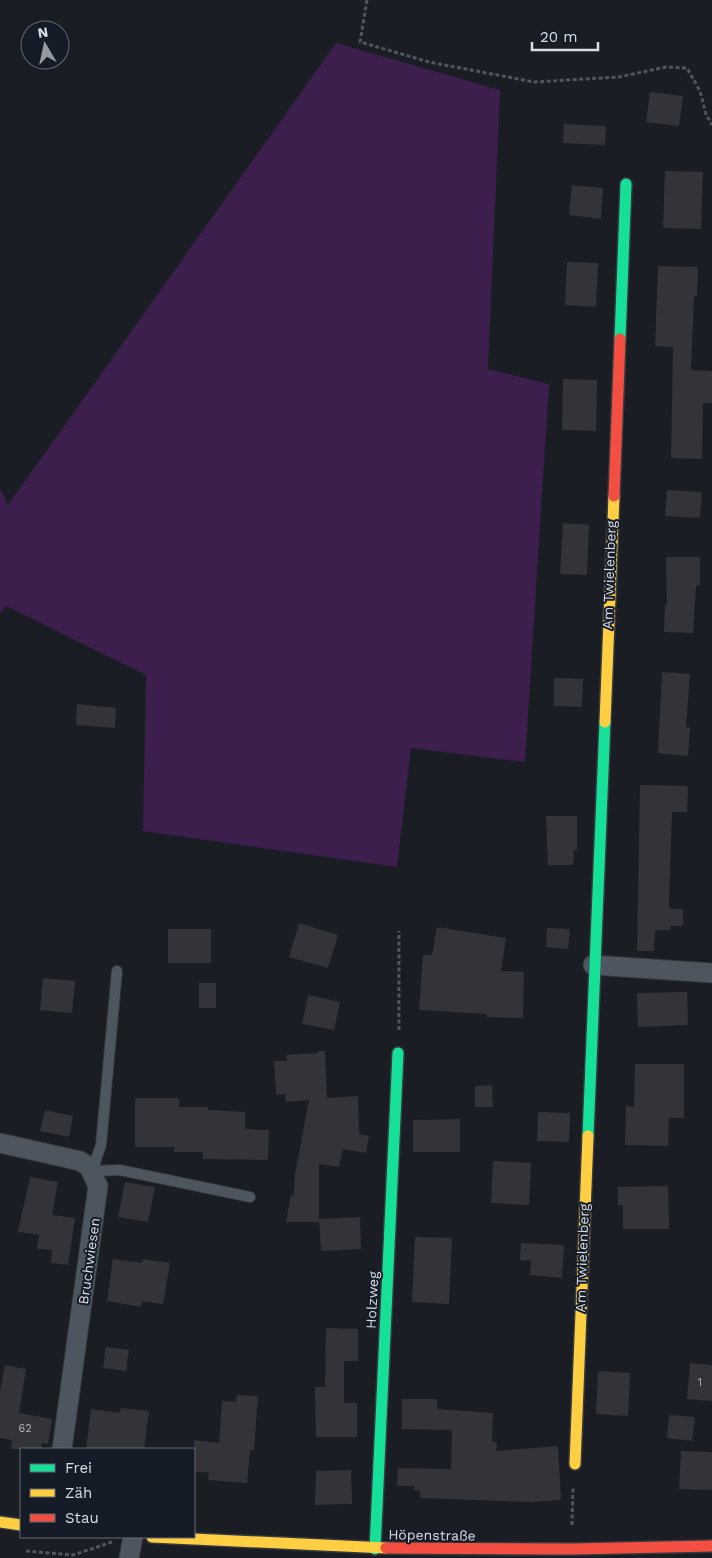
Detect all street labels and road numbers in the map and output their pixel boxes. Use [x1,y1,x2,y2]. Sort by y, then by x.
street label: Am Twielenberg [599,520,619,630]
street label: Am Twielenberg [572,1203,592,1313]
street label: Bruchwiesen [75,1217,103,1305]
street label: Holzweg [363,1270,382,1329]
street label: Höpenstraße [388,1526,476,1544]

